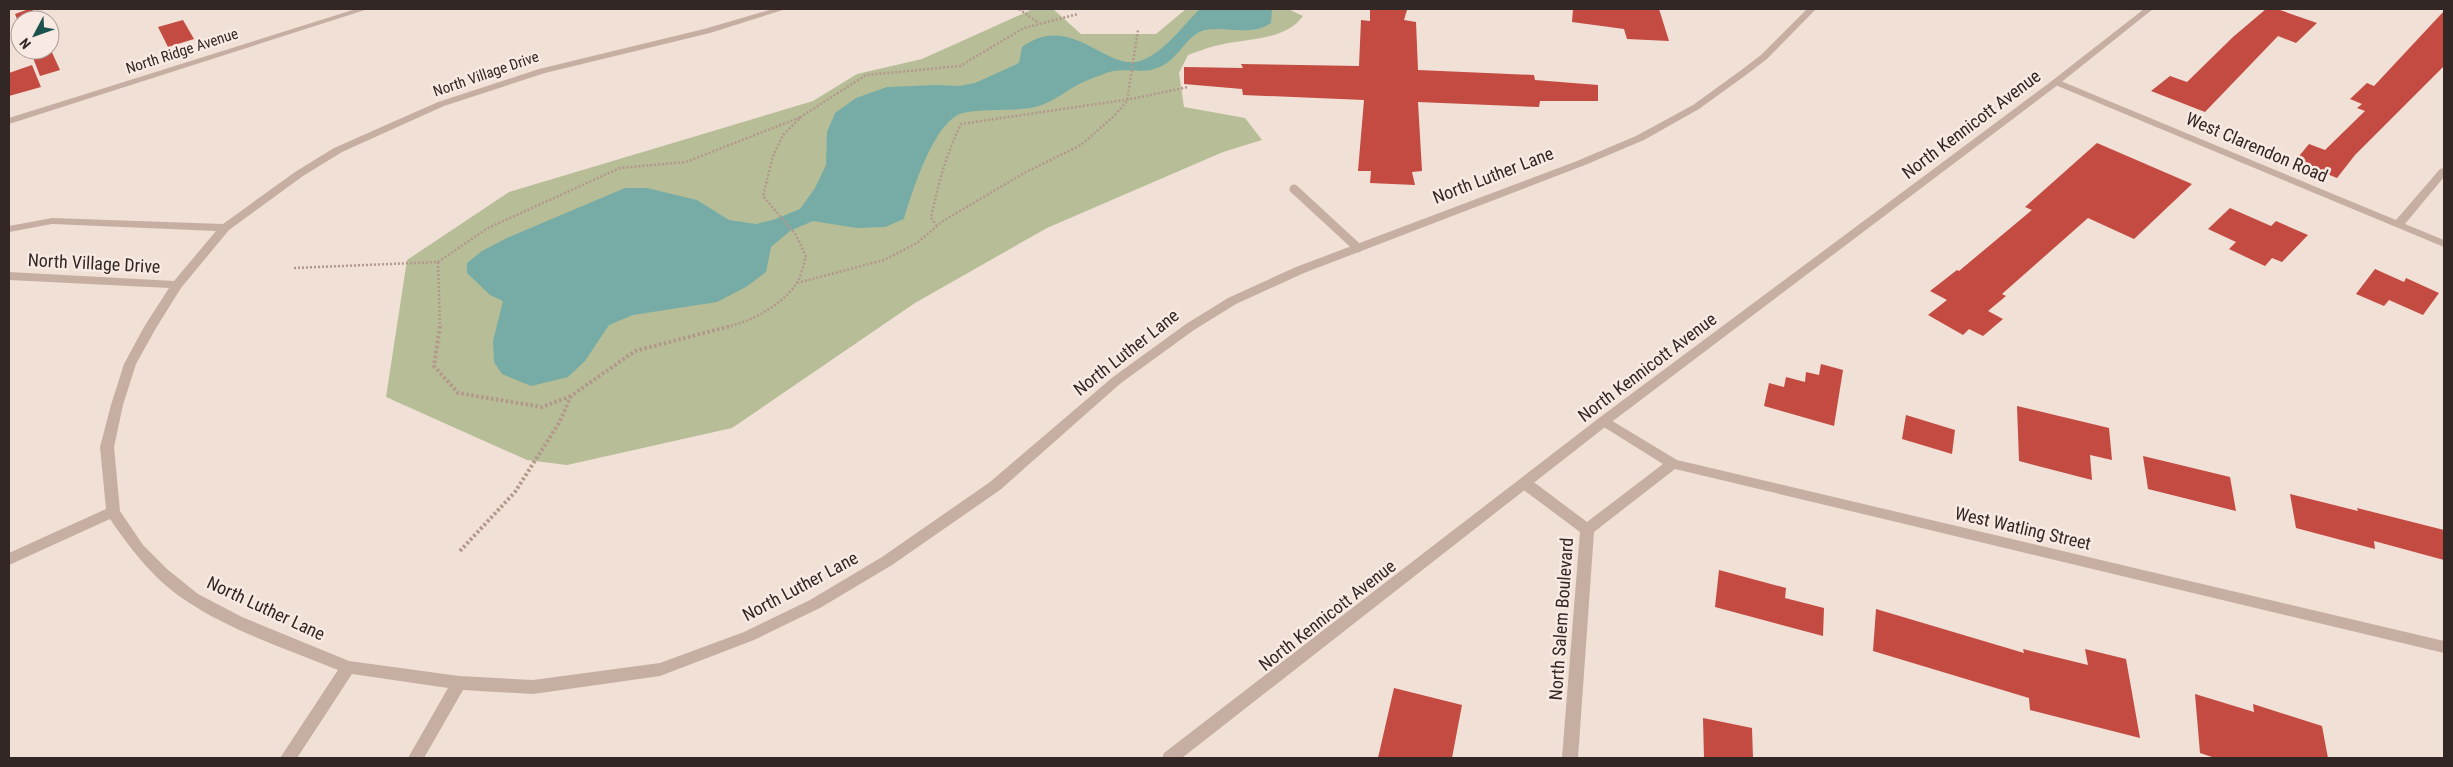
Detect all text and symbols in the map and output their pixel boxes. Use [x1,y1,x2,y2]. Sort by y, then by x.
north arrow [10,10,60,60]
street label: North Ridge Avenue [124,24,240,78]
text: N [16,35,34,52]
street label: North Village Drive [431,47,541,101]
street label: North Kennicott Avenue [1898,65,2044,183]
street label: West Clarendon Road [2183,108,2331,186]
street label: North Luther Lane [1430,142,1556,208]
street label: North Village Drive [27,249,161,277]
street label: North Luther Lane [1069,304,1183,400]
street label: North Kennicott Avenue [1574,308,1720,426]
street label: West Watling Street [1953,502,2093,554]
street label: North Salem Boulevard [1545,537,1577,701]
street label: North Luther Lane [739,547,861,625]
street label: North Kennicott Avenue [1254,555,1400,675]
street label: North Luther Lane [204,572,328,644]

